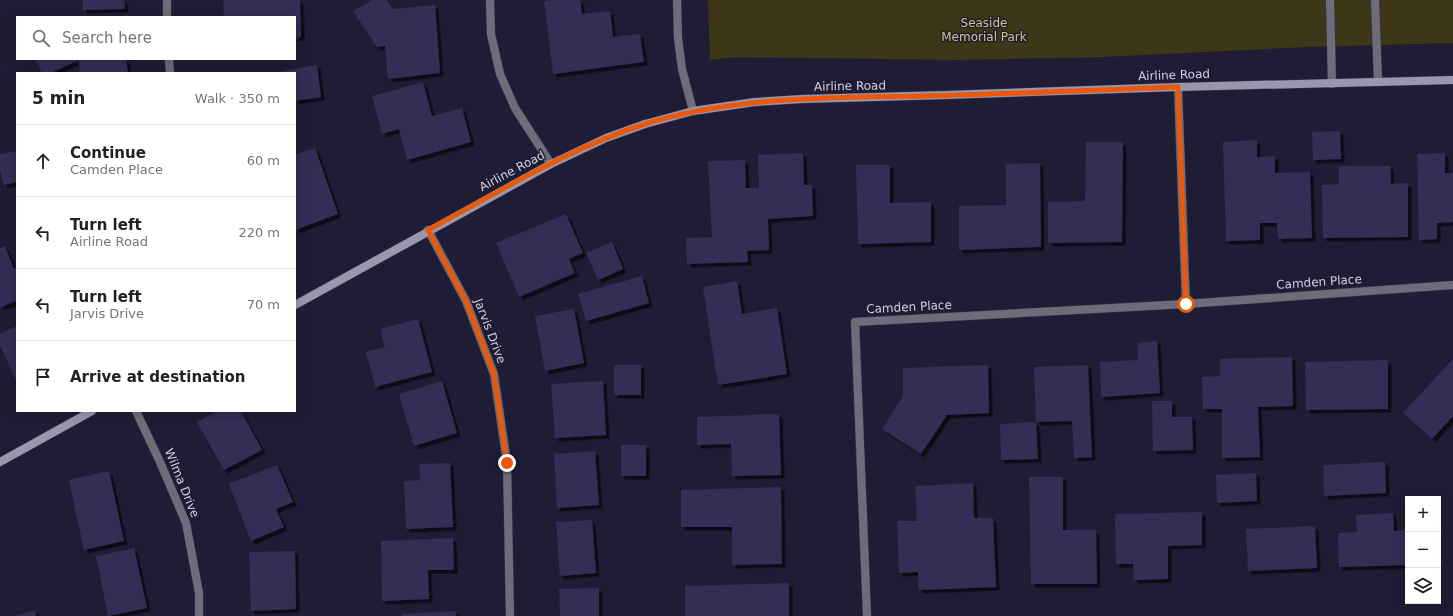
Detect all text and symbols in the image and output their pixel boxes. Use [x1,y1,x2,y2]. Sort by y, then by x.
search box [16,16,296,60]
park label: Seaside Memorial Park [941,16,1027,44]
icon: search [30,27,52,49]
text: Search here [62,29,152,47]
street label: Airline Road [1138,67,1210,83]
street label: Airline Road [814,78,886,94]
text: 5 min [32,88,85,108]
text: Walk · 350 m [195,91,280,106]
text: Continue [70,144,146,162]
street label: Airline Road [477,148,547,194]
icon: ahead [32,150,54,172]
text: 60 m [247,153,280,168]
text: Camden Place [70,162,163,177]
text: Turn left [70,216,142,234]
icon: left [32,222,54,244]
text: 220 m [238,225,280,240]
text: Airline Road [70,234,148,249]
street label: Camden Place [1276,272,1362,292]
text: Turn left [70,288,142,306]
icon: left [32,294,54,316]
route start [1177,295,1195,313]
street label: Jarvis Drive [471,296,509,365]
text: 70 m [247,297,280,312]
street label: Camden Place [866,298,952,316]
text: Jarvis Drive [70,306,144,321]
icon: arrive [32,366,54,388]
text: Arrive at destination [70,368,245,386]
street label: Wilma Drive [162,446,202,520]
route end [498,454,516,472]
map controls [1405,496,1441,604]
button: + [1405,496,1441,532]
button: − [1405,532,1441,568]
button: layers [1405,568,1441,604]

